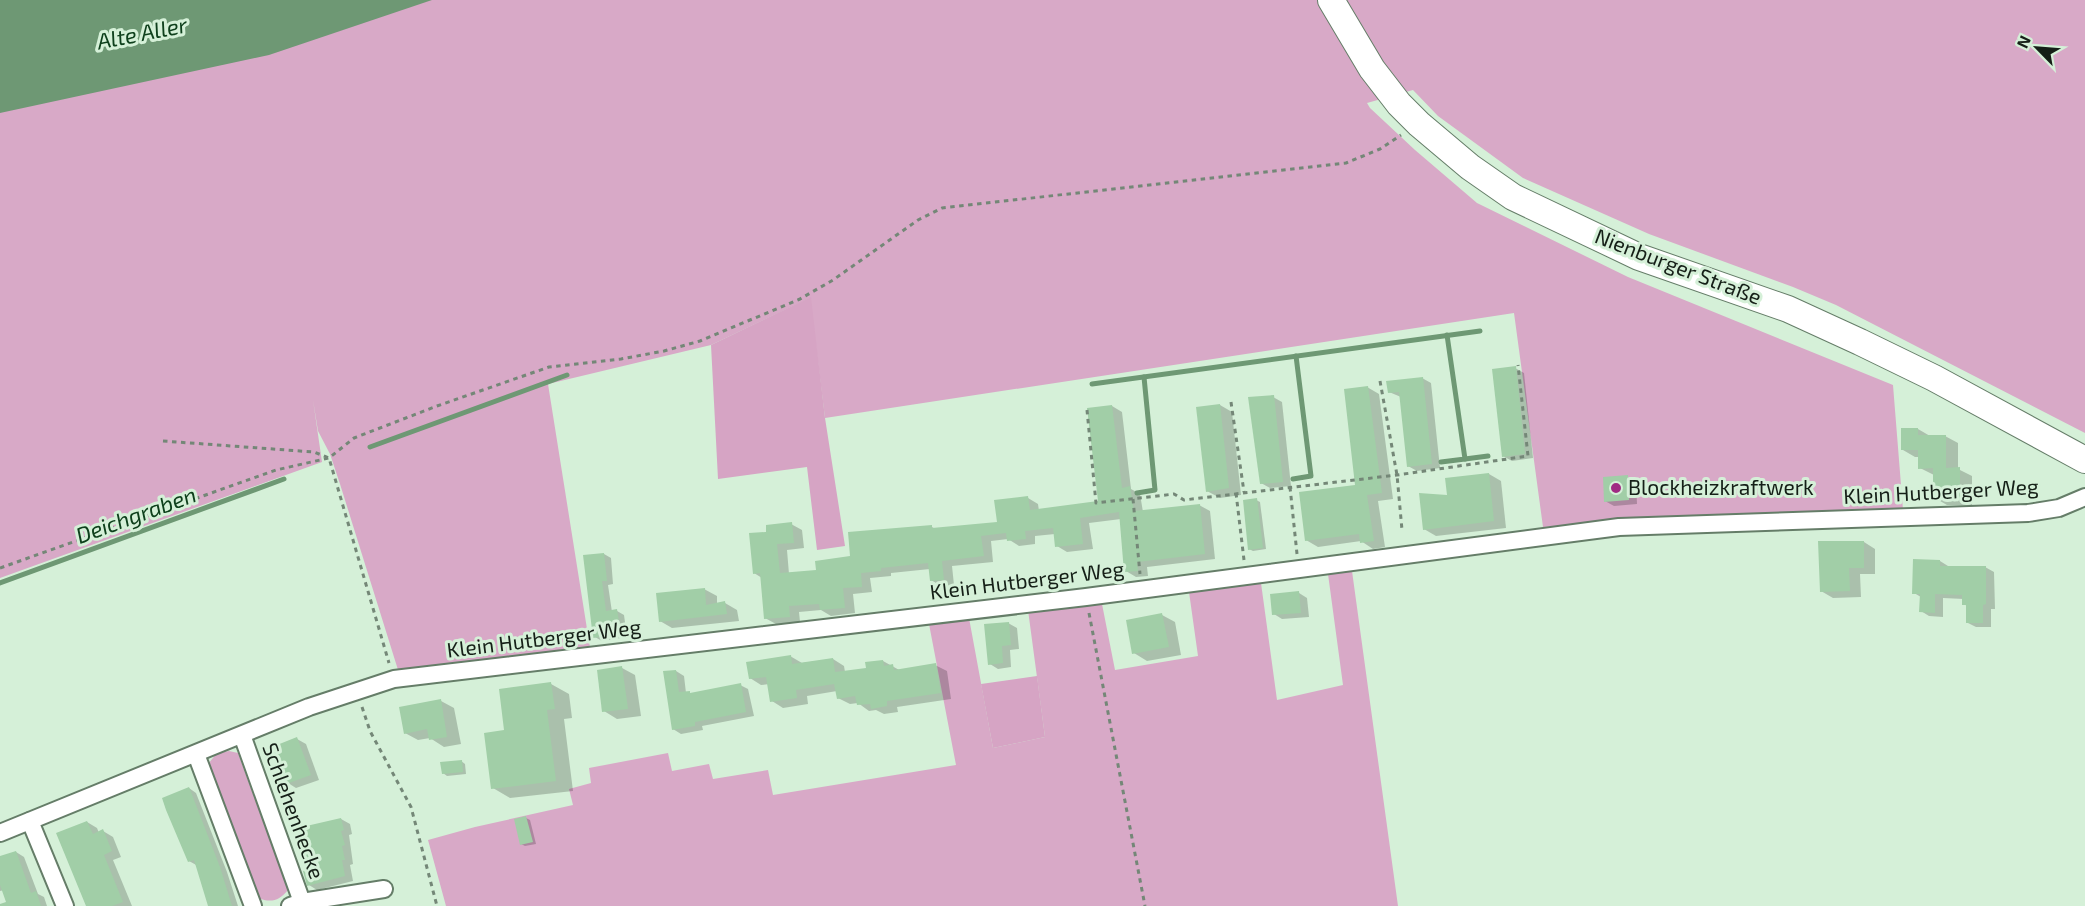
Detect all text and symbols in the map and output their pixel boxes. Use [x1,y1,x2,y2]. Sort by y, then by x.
water label: Alte Aller [93,10,190,54]
north arrow [2007,18,2067,78]
text: N [2012,32,2034,51]
street label: Nienburger Straße [1592,222,1765,309]
street label: Klein Hutberger Weg [1843,473,2039,508]
place label: Blockheizkraftwerk [1628,474,1814,499]
water label: Deichgraben [72,480,199,548]
marker: Blockheizkraftwerk [1609,481,1623,495]
street label: Klein Hutberger Weg [928,555,1126,604]
street label: Klein Hutberger Weg [445,613,643,662]
street label: Schlehenhecke [258,739,331,882]

